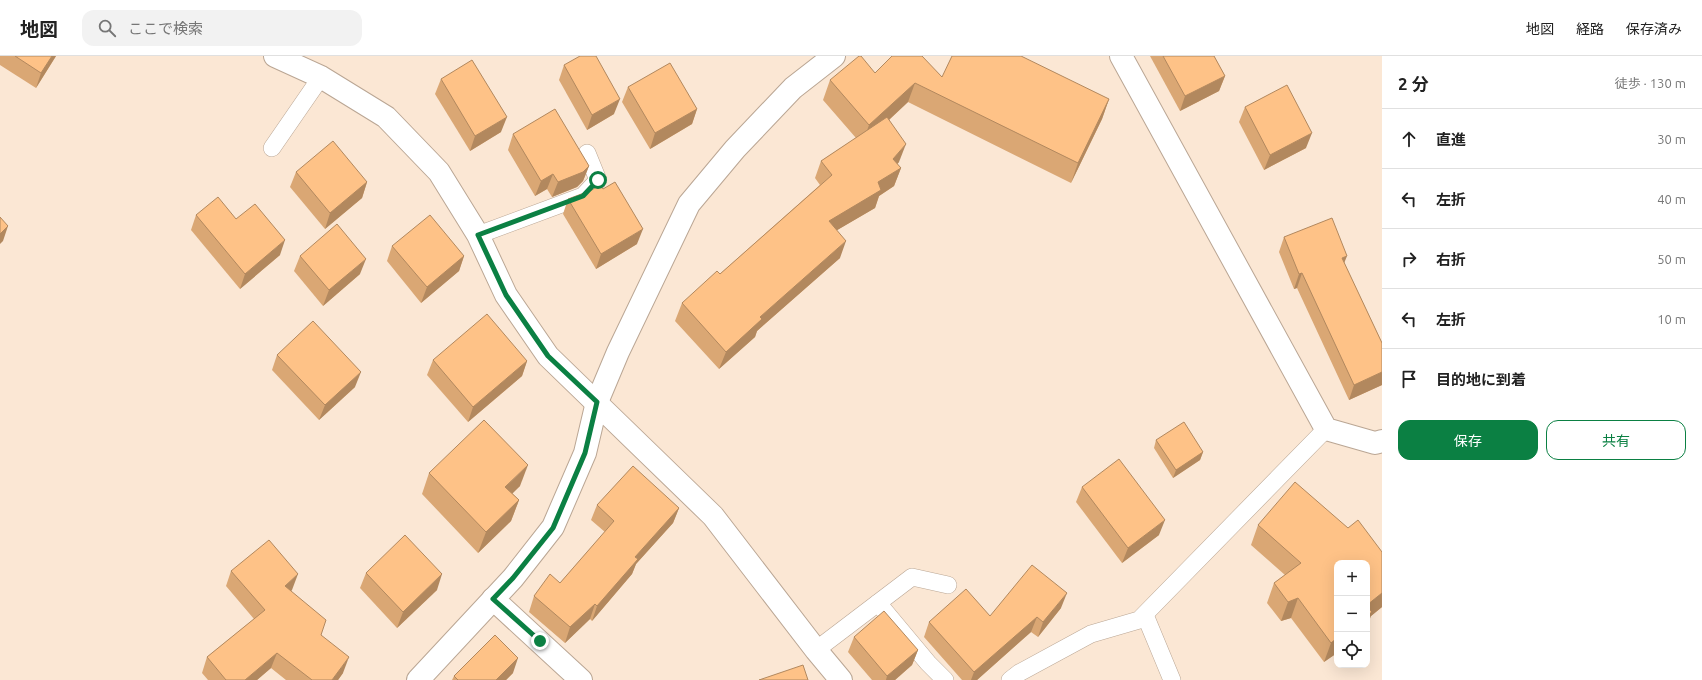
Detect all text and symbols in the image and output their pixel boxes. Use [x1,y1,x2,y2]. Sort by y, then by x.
search box [82,10,362,46]
icon: search [96,17,118,39]
text: 地図 [20,18,58,40]
text: ここで検索 [128,20,203,37]
text: 地図 [1526,21,1554,37]
text: 経路 [1576,21,1604,37]
text: 保存済み [1626,21,1682,37]
text: 2 分 [1398,74,1429,93]
text: 徒歩 · 130 m [1615,76,1686,90]
icon: ahead [1398,128,1420,150]
text: 直進 [1436,131,1466,148]
text: 30 m [1657,132,1686,146]
route start [589,171,607,189]
icon: left [1398,188,1420,210]
text: 左折 [1436,191,1466,208]
text: 40 m [1657,192,1686,206]
icon: right [1398,248,1420,270]
text: 右折 [1436,251,1466,268]
text: 50 m [1657,252,1686,266]
icon: left [1398,308,1420,330]
text: 左折 [1436,311,1466,328]
text: 10 m [1657,312,1686,326]
icon: arrive [1398,368,1420,390]
text: 目的地に到着 [1436,371,1526,388]
button: 保存 [1398,420,1538,460]
button: 共有 [1546,420,1686,460]
map controls [1334,560,1370,668]
button: + [1334,560,1370,596]
button: − [1334,596,1370,632]
route end [531,632,549,650]
button: locate [1334,632,1370,668]

